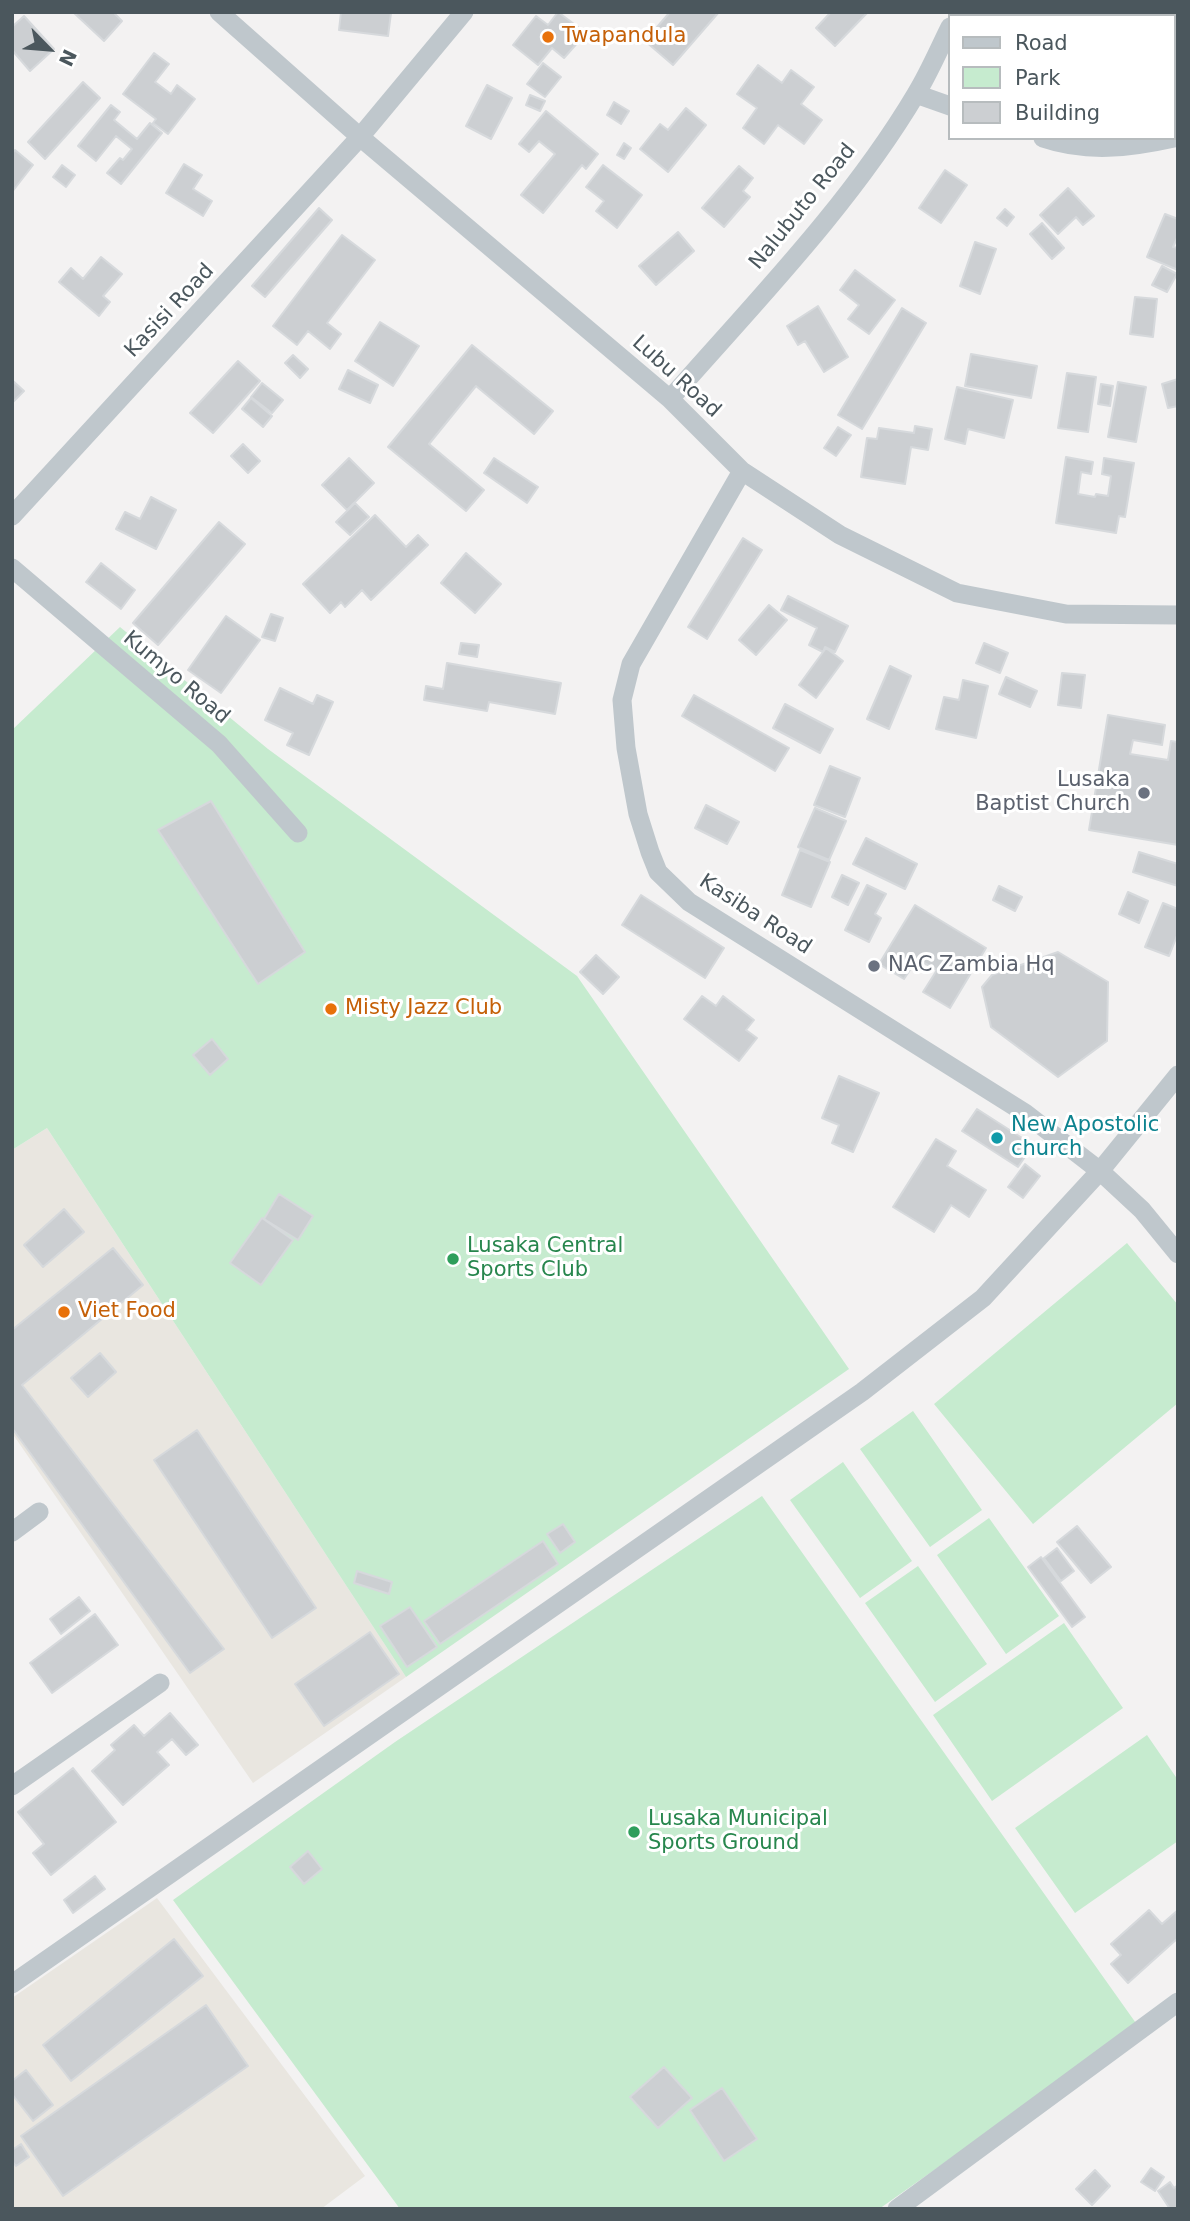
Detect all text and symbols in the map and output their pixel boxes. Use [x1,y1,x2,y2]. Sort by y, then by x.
north arrow [14,14,84,84]
legend [948,14,1176,140]
place label: Twapandula [562,24,686,50]
marker: Twapandula [540,29,556,45]
text: Road [1015,31,1068,55]
text: N [55,46,81,70]
text: Park [1015,66,1060,90]
text: Building [1015,101,1100,125]
street label: Nalubuto Road [744,139,862,275]
street label: Kasisi Road [120,259,220,363]
street label: Lubu Road [626,331,726,423]
street label: Kumyo Road [118,626,234,730]
place label: Lusaka Baptist Church [975,768,1130,818]
marker: Lusaka Baptist Church [1136,785,1152,801]
street label: Kasiba Road [694,869,816,961]
place label: NAC Zambia Hq [888,953,1055,979]
marker: NAC Zambia Hq [866,958,882,974]
place label: Misty Jazz Club [345,996,502,1022]
marker: Misty Jazz Club [323,1001,339,1017]
place label: New Apostolic church [1011,1113,1159,1163]
marker: New Apostolic church [989,1130,1005,1146]
place label: Lusaka Central Sports Club [467,1234,623,1284]
marker: Lusaka Central Sports Club [445,1251,461,1267]
place label: Viet Food [78,1299,176,1325]
marker: Viet Food [56,1304,72,1320]
place label: Lusaka Municipal Sports Ground [648,1807,828,1857]
marker: Lusaka Municipal Sports Ground [626,1824,642,1840]

